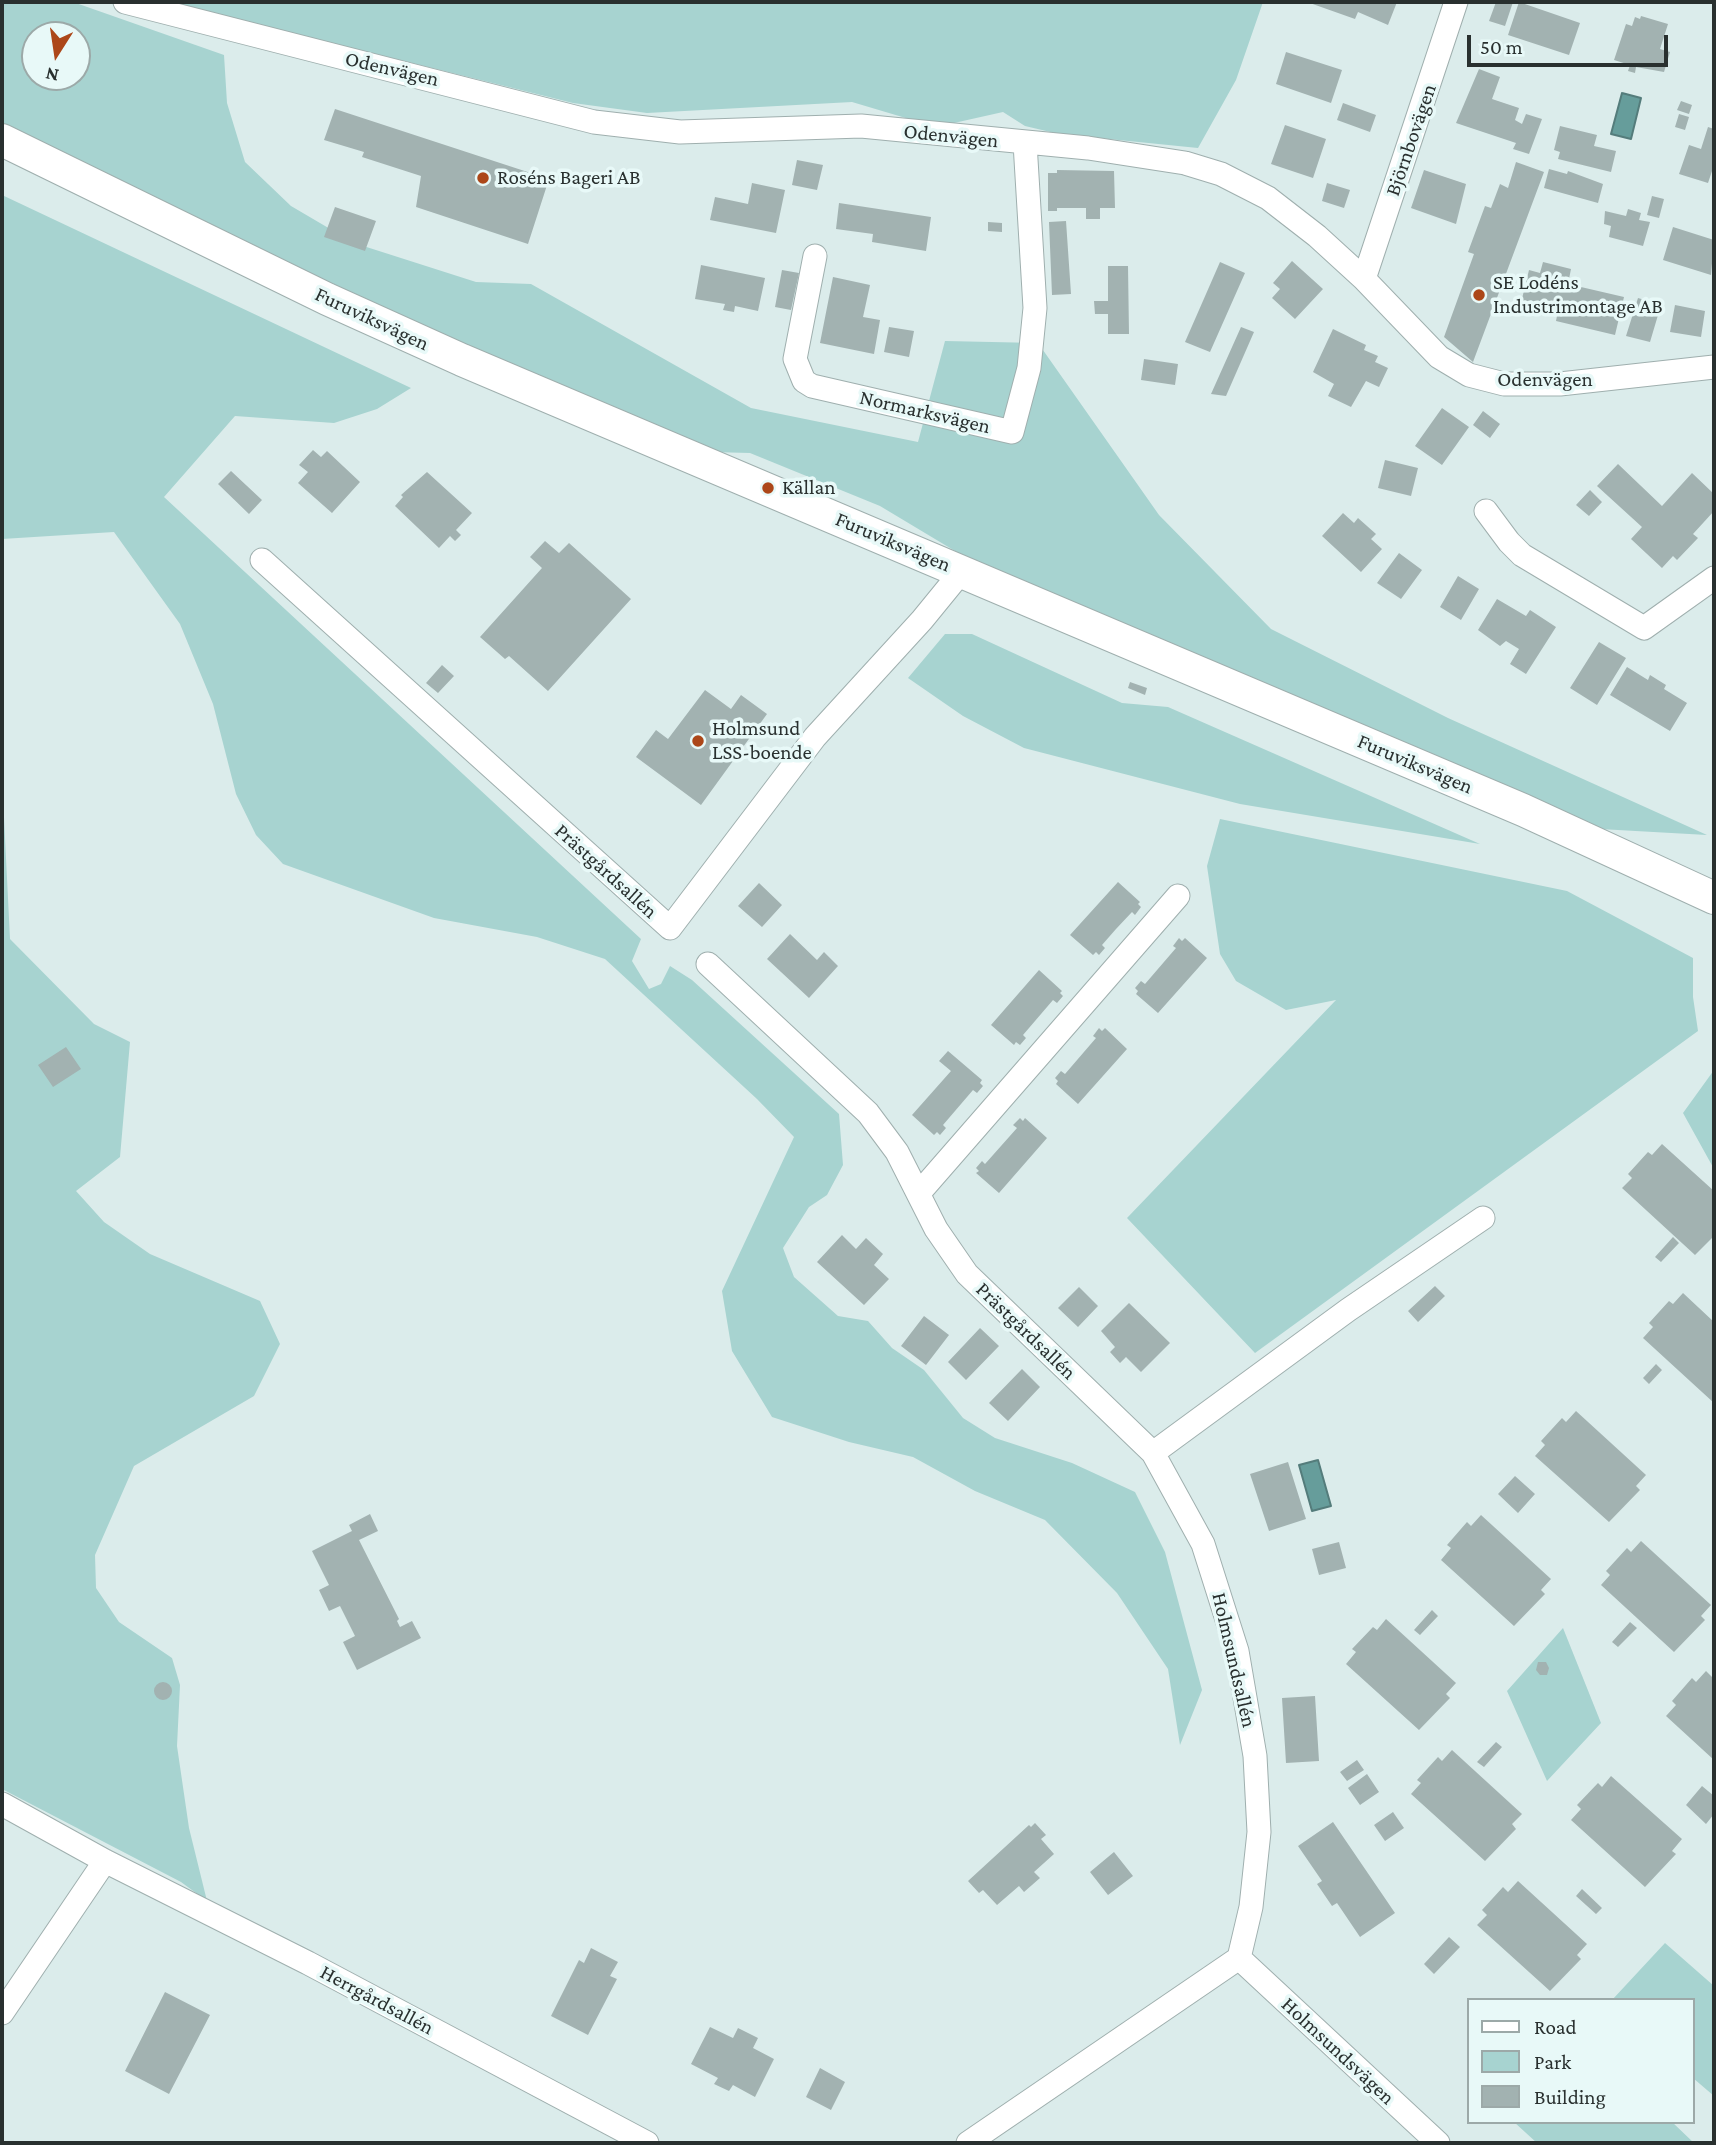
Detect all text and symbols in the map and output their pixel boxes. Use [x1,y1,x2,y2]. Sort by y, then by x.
north arrow [21,21,91,91]
scale bar [1471,21,1672,65]
text: 50 m [1480,35,1523,59]
street label: Odenvägen [343,46,441,92]
text: N [43,63,60,87]
street label: Björnbovägen [1380,81,1442,199]
street label: Odenvägen [902,118,1000,154]
place label: Roséns Bageri AB [497,165,641,191]
marker: Roséns Bageri AB [475,170,491,186]
place label: SE Lodéns Industrimontage AB [1493,270,1663,320]
street label: Furuviksvägen [311,282,433,356]
marker: SE Lodéns Industrimontage AB [1471,287,1487,303]
street label: Odenvägen [1497,367,1593,393]
street label: Normarksvägen [857,385,993,439]
place label: Källan [782,475,836,501]
marker: Källan [760,480,776,496]
street label: Furuviksvägen [832,506,954,578]
place label: Holmsund LSS-boende [712,716,812,766]
street label: Furuviksvägen [1354,728,1476,800]
marker: Holmsund LSS-boende [690,733,706,749]
street label: Prästgårdsallén [549,818,663,924]
street label: Prästgårdsallén [971,1277,1081,1385]
street label: Holmsundsallén [1206,1590,1262,1730]
street label: Herrgårdsallén [316,1960,438,2040]
street label: Holmsundsvägen [1276,1992,1400,2110]
legend [1468,1998,1695,2124]
text: Road [1534,2015,1577,2039]
text: Park [1534,2050,1571,2074]
text: Building [1534,2085,1606,2109]

